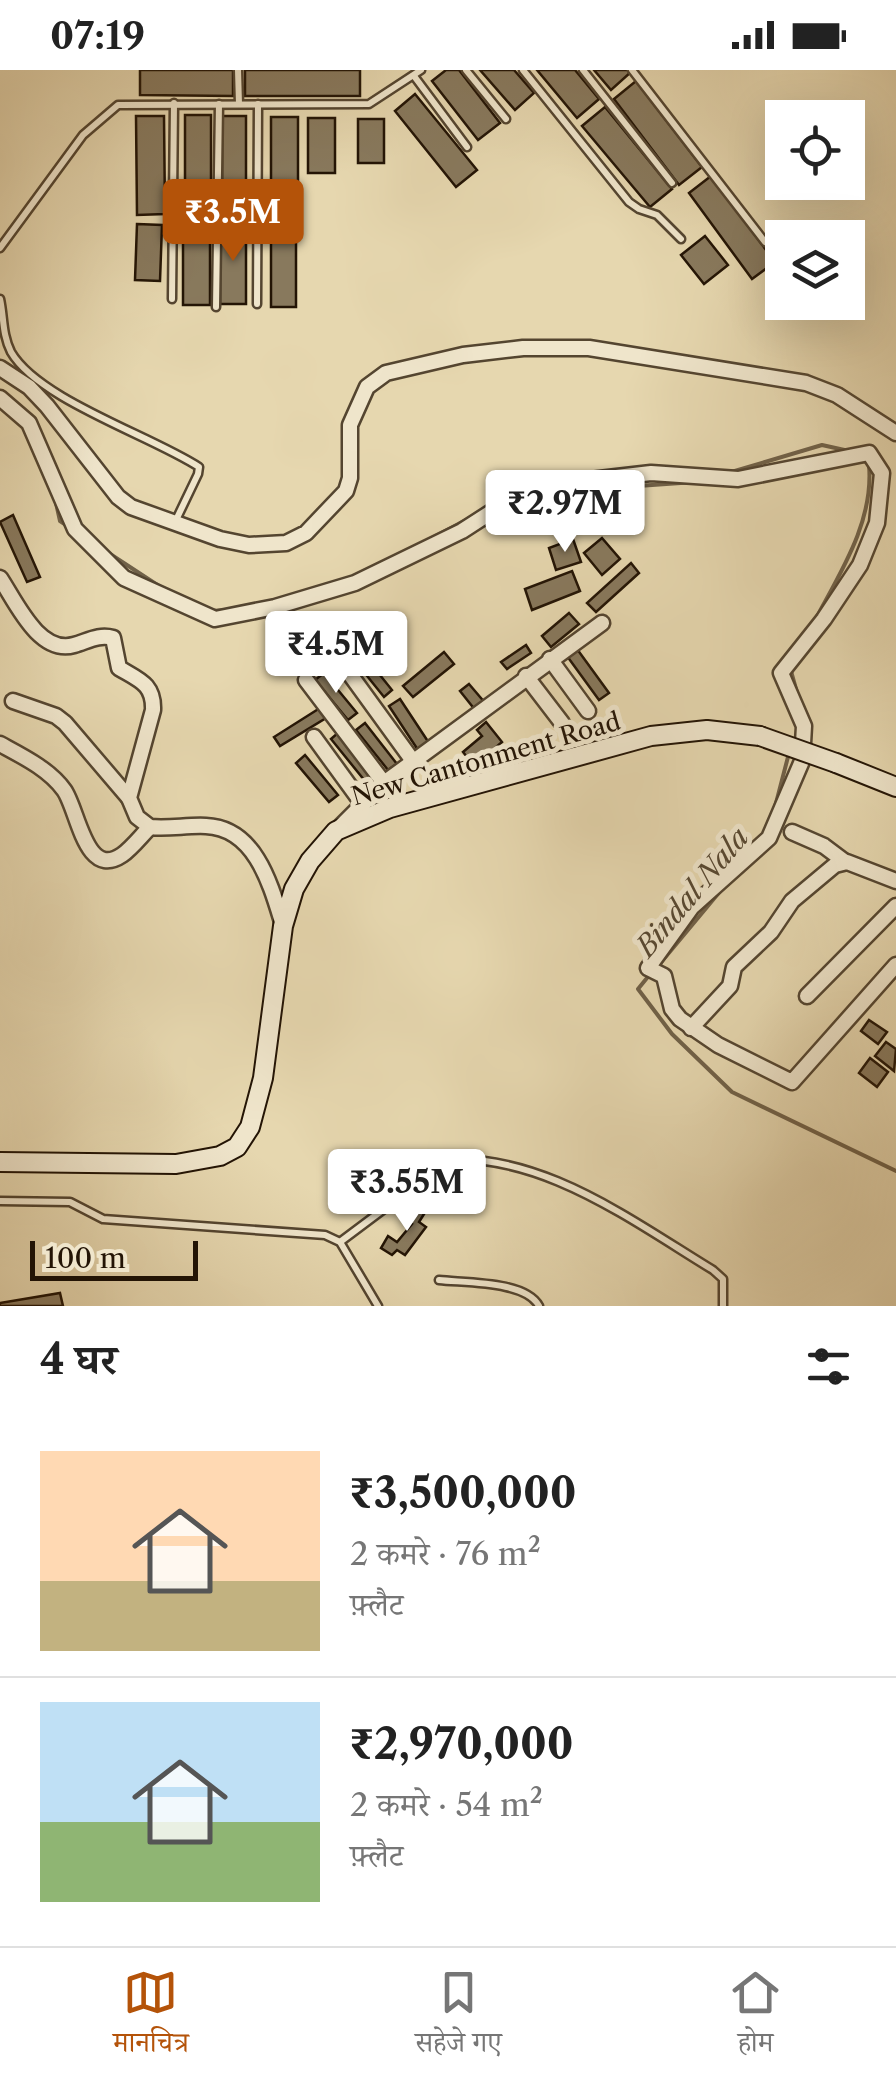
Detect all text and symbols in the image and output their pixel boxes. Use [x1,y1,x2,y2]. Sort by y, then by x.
text: 07:19 [50,12,145,59]
map controls [765,100,865,320]
button: locate [765,100,865,200]
pin: ₹3.5M [163,179,303,264]
text: ₹3.5M [185,192,281,231]
button: layers [765,220,865,320]
pin: ₹2.97M [484,470,646,555]
text: ₹2.97M [508,483,622,522]
pin: ₹4.5M [266,611,406,696]
text: ₹4.5M [287,624,385,663]
street label: New Cantonment Road [348,706,624,812]
water label: Bindal Nala [627,820,756,965]
pin: ₹3.55M [326,1149,488,1234]
text: ₹3.55M [350,1162,464,1201]
scale bar [30,1236,198,1280]
text: 100 m [45,1241,126,1275]
text: 4 घर [40,1333,117,1385]
icon: filters [801,1339,856,1394]
text: ₹3,500,000 [350,1467,576,1519]
icon: home [120,1491,240,1611]
text: 2 कमरे · 76 m² [350,1534,541,1573]
text: फ़्लैट [350,1585,403,1624]
text: ₹2,970,000 [350,1718,574,1770]
icon: home [120,1742,240,1862]
text: 2 कमरे · 54 m² [350,1785,543,1824]
text: फ़्लैट [350,1836,403,1875]
tab: मानचित्र [113,1965,189,2070]
tab: सहेजे गए [415,1965,502,2070]
tab: होम [728,1965,783,2070]

